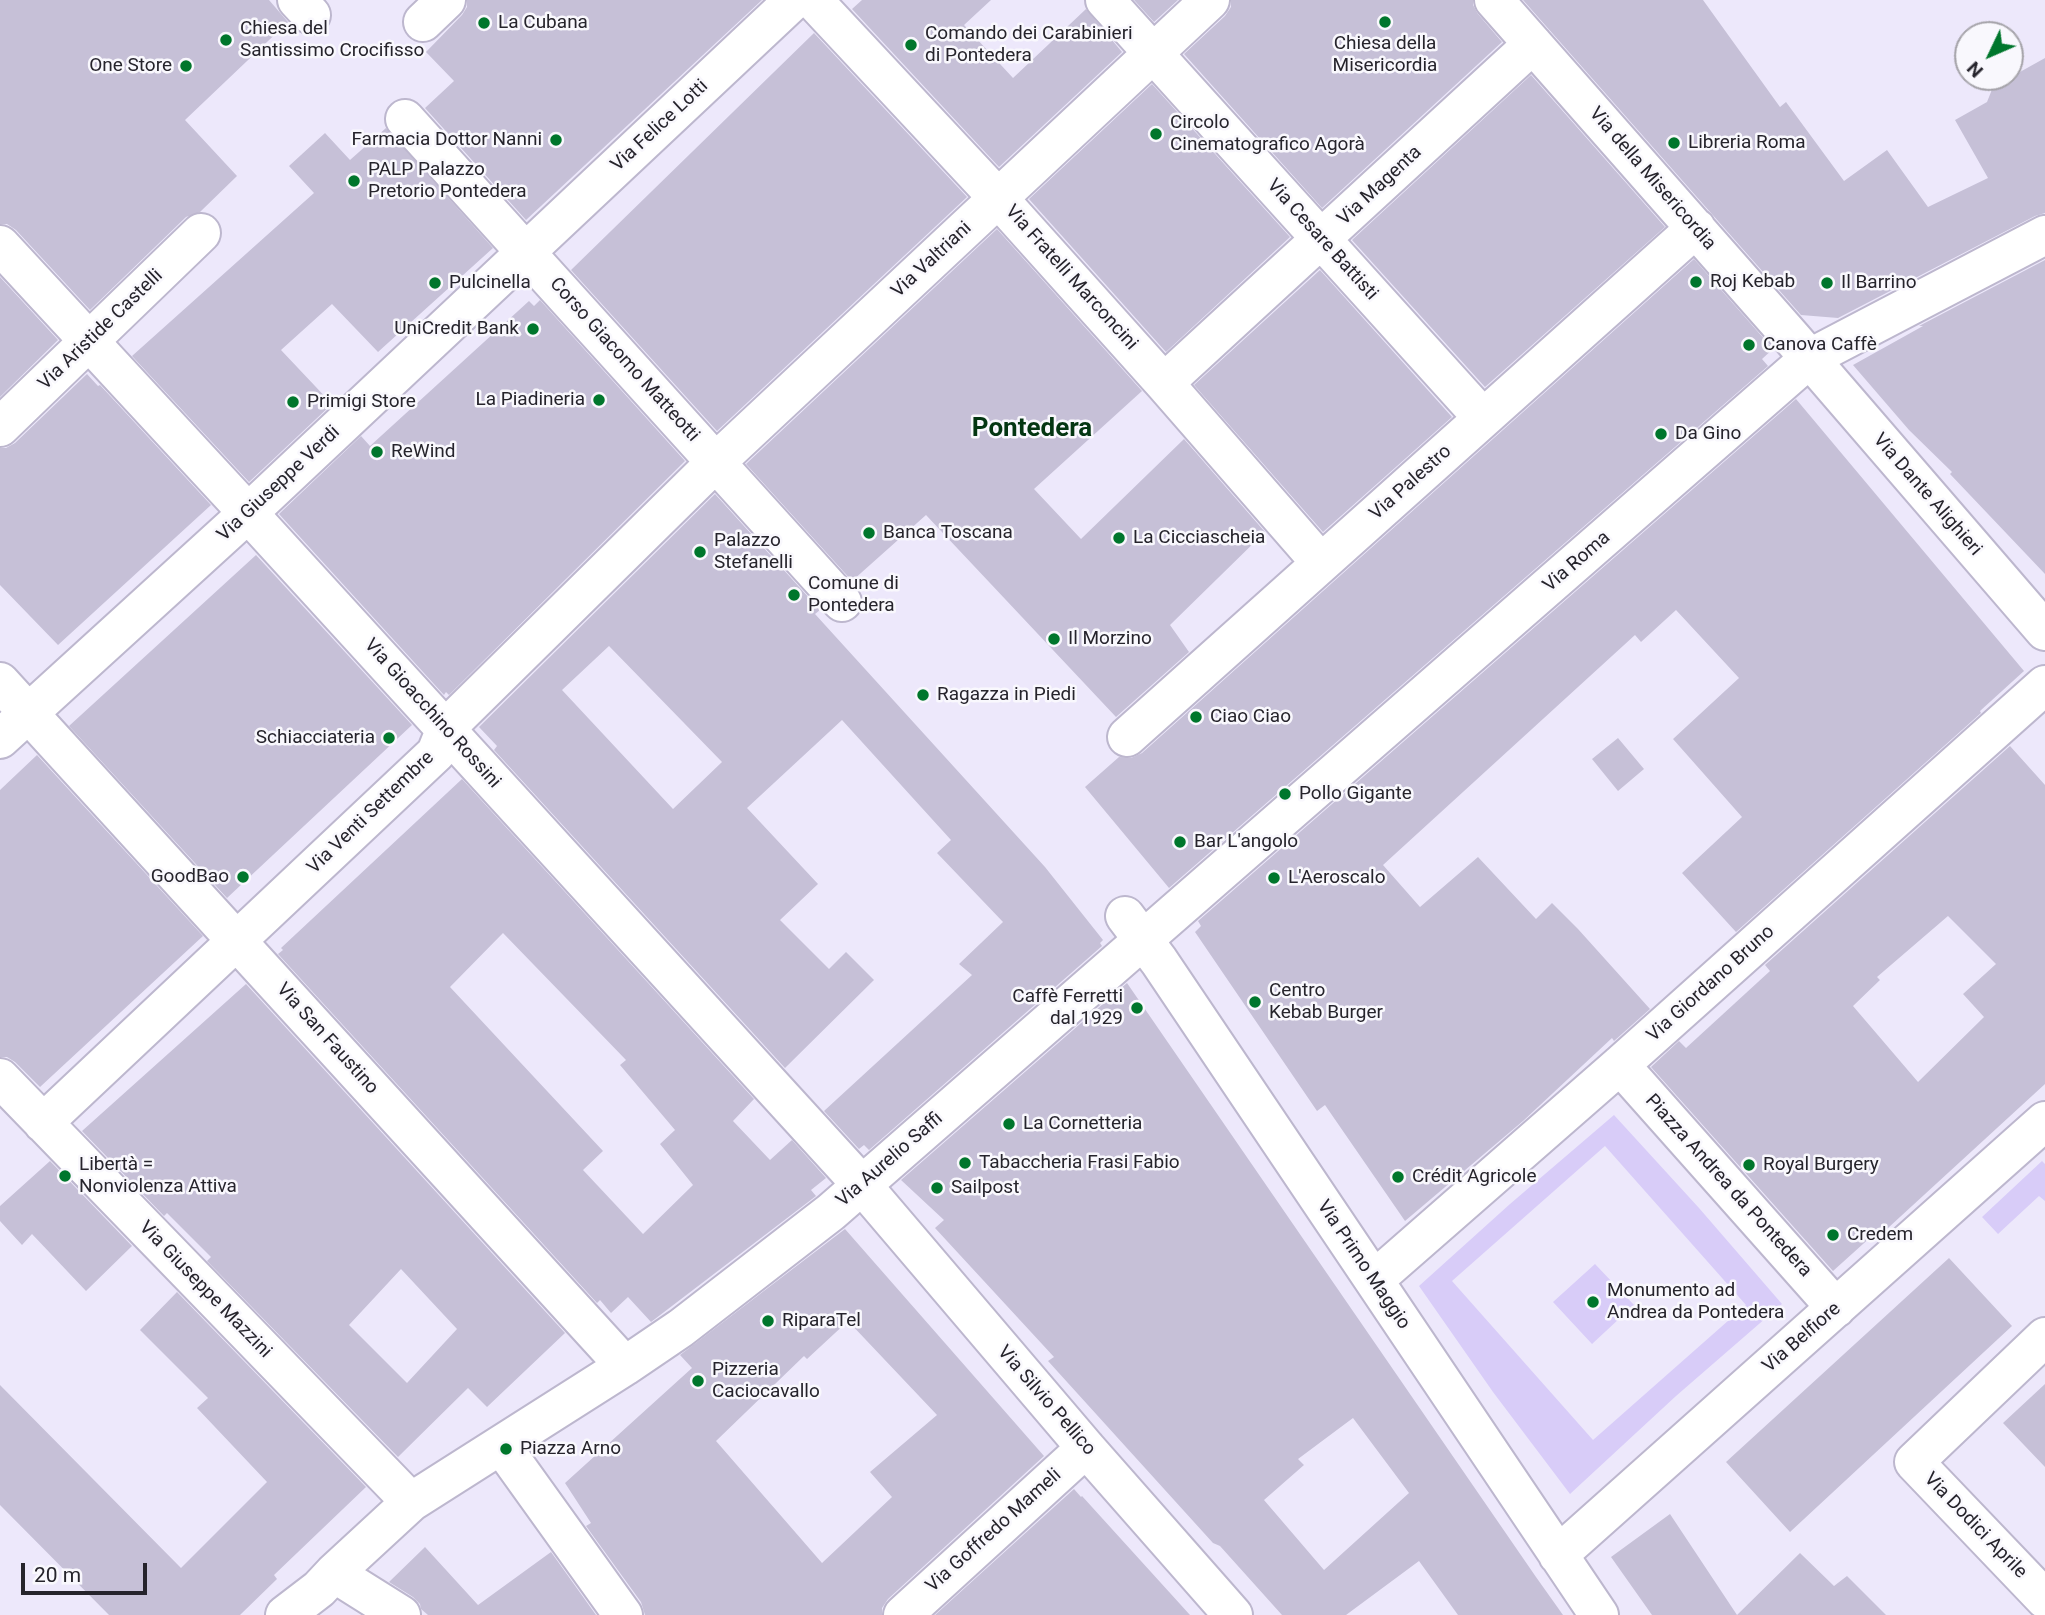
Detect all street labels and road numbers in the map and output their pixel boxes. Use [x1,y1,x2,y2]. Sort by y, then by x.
street label: Via Felice Lotti [607,75,713,177]
street label: Via della Misericordia [1584,103,1720,255]
street label: Via Magenta [1333,141,1427,231]
street label: Via Cesare Battisti [1262,175,1382,305]
street label: Via Fratelli Marconcini [1000,201,1142,355]
street label: Via Valtriani [887,217,977,303]
street label: Via Aristide Castelli [34,265,168,395]
street label: Corso Giacomo Matteotti [544,273,704,447]
street label: Via Giuseppe Verdi [213,421,345,547]
street label: Via Dante Alighieri [1868,429,1986,561]
street label: Via Palestro [1366,440,1456,526]
street label: Via Roma [1539,527,1615,597]
street label: Via Gioacchino Rossini [359,635,505,793]
street label: Via Venti Settembre [303,747,439,879]
street label: Via Giordano Bruno [1643,921,1779,1047]
street label: Via San Faustino [271,979,383,1099]
street label: Piazza Andrea da Pontedera [1640,1090,1816,1282]
street label: Via Aurelio Saffi [832,1108,948,1212]
street label: Via Primo Maggio [1311,1196,1415,1334]
street label: Via Giuseppe Mazzini [134,1217,276,1363]
street label: Via Belfiore [1758,1298,1846,1378]
street label: Via Silvio Pellico [992,1341,1100,1461]
street label: Via Goffredo Mameli [922,1464,1066,1598]
street label: Via Dodici Aprile [1919,1468,2031,1584]

